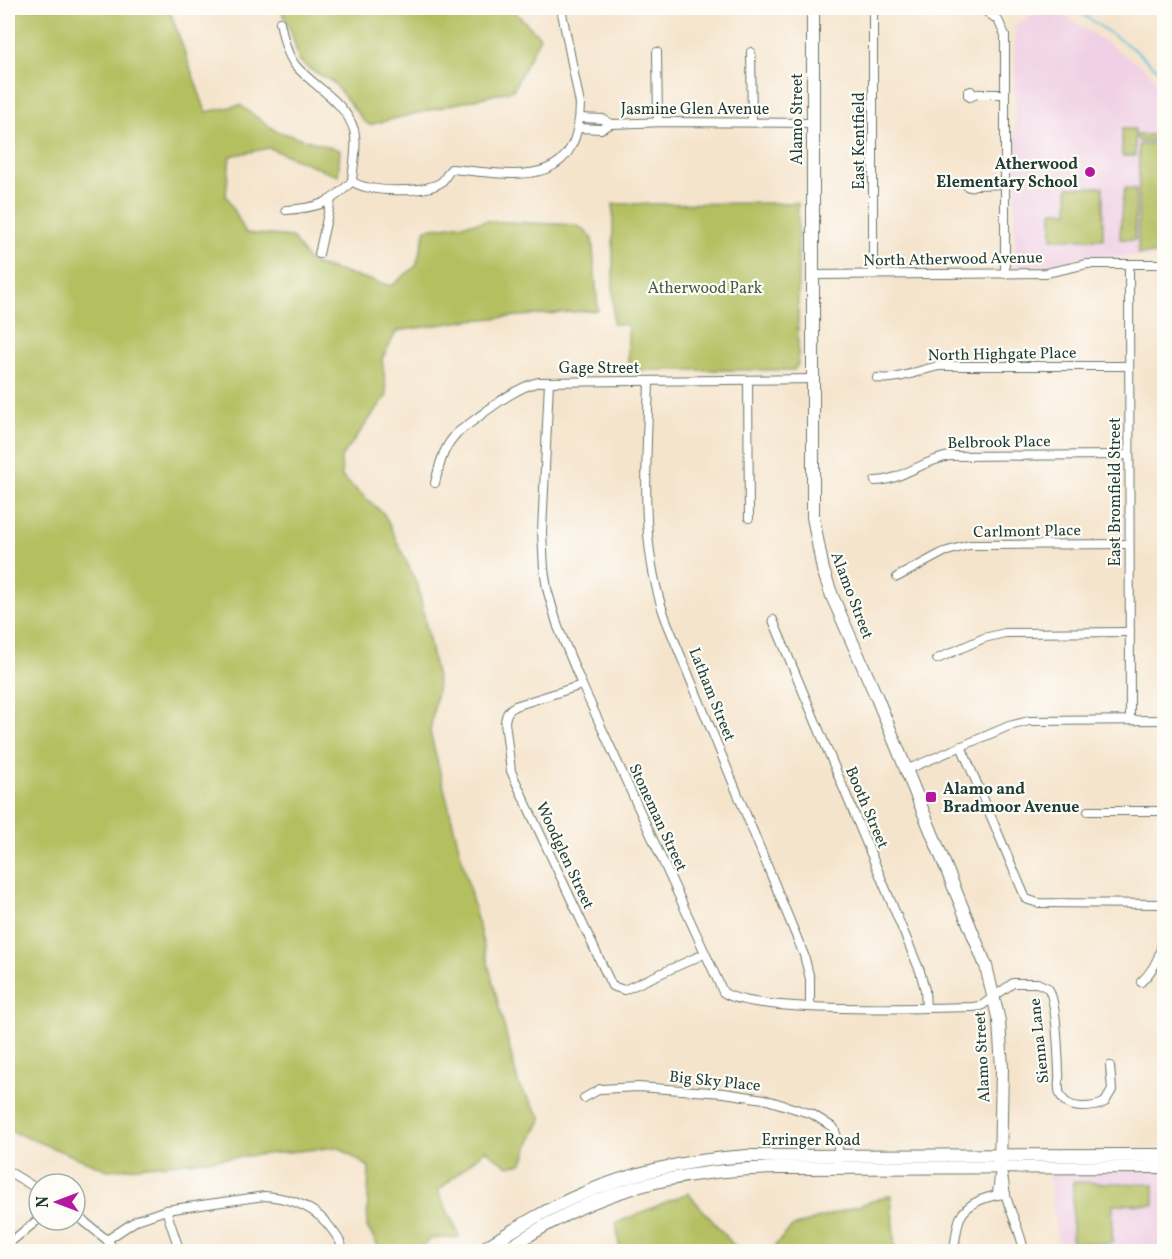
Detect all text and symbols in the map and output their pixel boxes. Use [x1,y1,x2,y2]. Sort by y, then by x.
street label: Alamo Street [787,73,809,165]
street label: East Kentfield [849,92,871,190]
street label: Jasmine Glen Avenue [621,99,769,121]
place label: Atherwood Elementary School [936,154,1079,194]
marker: Atherwood Elementary School [1083,165,1097,179]
street label: North Atherwood Avenue [863,247,1043,273]
park label: Atherwood Park [648,278,763,300]
street label: North Highgate Place [927,343,1077,367]
street label: Gage Street [559,358,640,380]
street label: East Bromfield Street [1105,417,1127,567]
street label: Belbrook Place [947,431,1051,455]
street label: Carlmont Place [973,520,1081,544]
street label: Alamo Street [824,549,878,643]
street label: Latham Street [682,645,740,745]
street label: Stoneman Street [623,760,692,876]
street label: Booth Street [839,763,893,853]
place label: Alamo and Bradmoor Avenue [943,779,1079,819]
marker: Alamo and Bradmoor Avenue [924,790,938,804]
street label: Woodglen Street [530,799,599,913]
street label: Sienna Lane [1025,997,1055,1084]
street label: Alamo Street [970,1010,996,1103]
street label: Big Sky Place [668,1066,762,1098]
street label: Erringer Road [761,1130,861,1152]
north arrow [27,1172,87,1232]
text: N [33,1196,55,1208]

